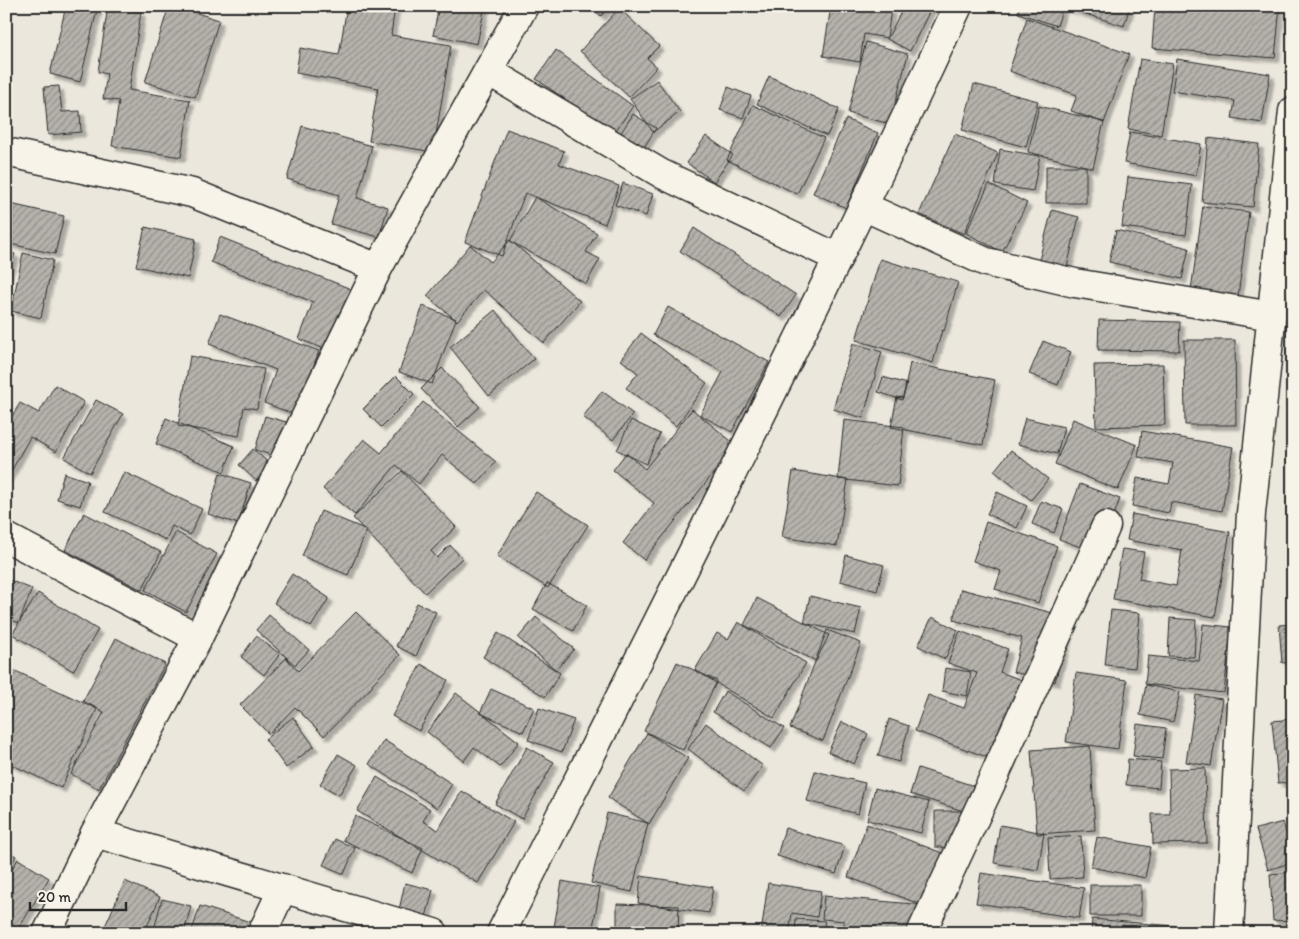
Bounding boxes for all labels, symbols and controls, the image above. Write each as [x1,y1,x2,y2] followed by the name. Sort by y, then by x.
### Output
[30,879,126,911] scale bar
[38,888,72,906] text: 20 m

